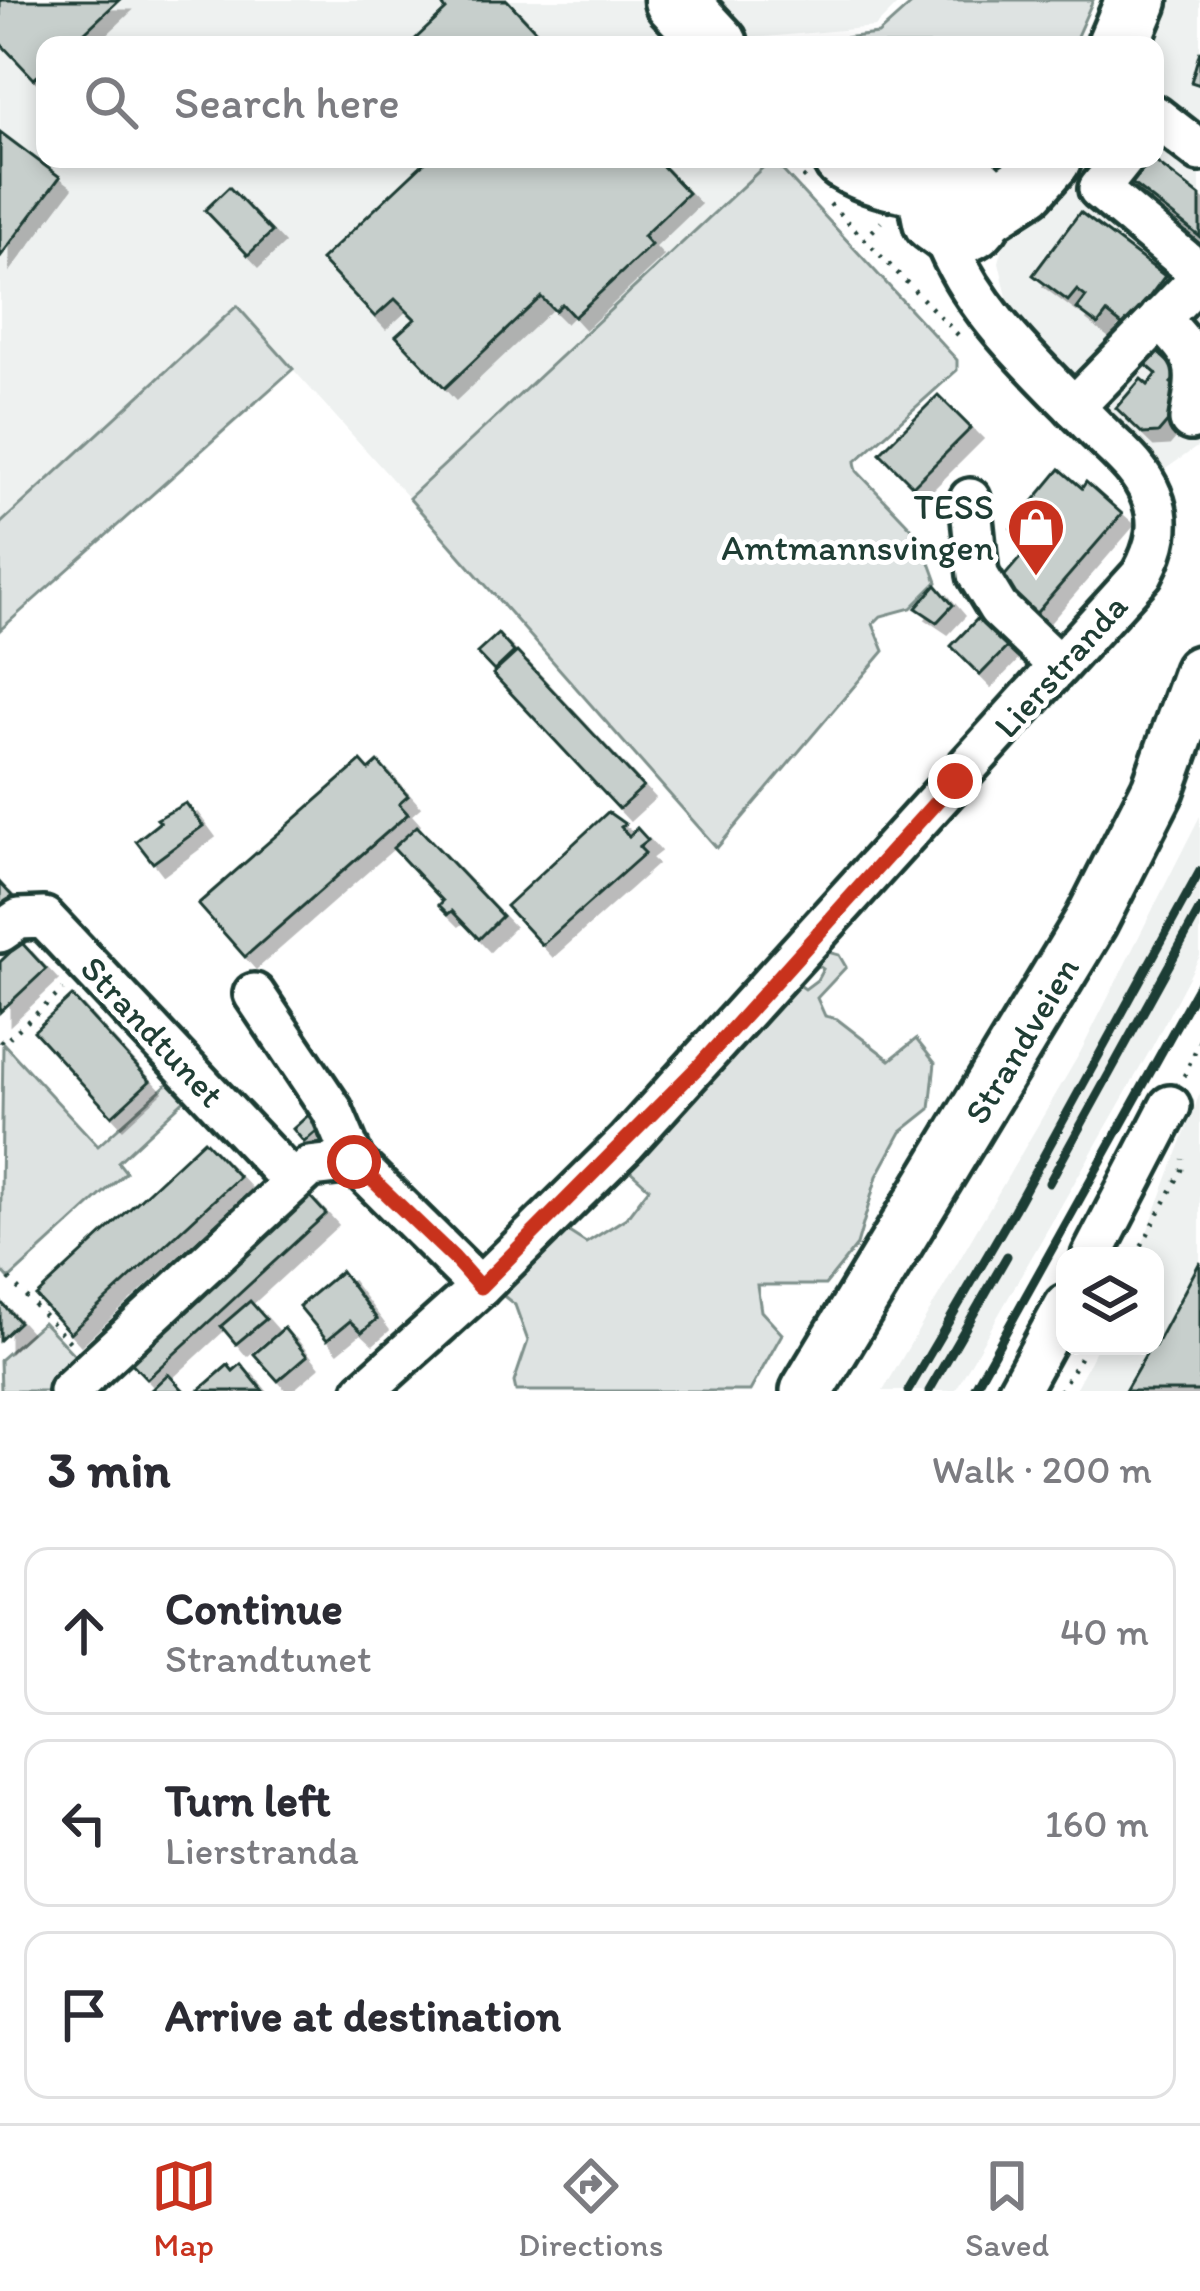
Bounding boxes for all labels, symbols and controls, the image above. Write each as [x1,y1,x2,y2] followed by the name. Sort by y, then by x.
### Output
[36,36,1164,168] search box
[78,69,144,135] icon: search
[174,75,400,129] text: Search here
[721,485,994,569] place label: TESS Amtmannsvingen
[1005,496,1067,578] shop icon: TESS Amtmannsvingen
[985,584,1136,746] street label: Lierstranda
[928,754,982,808] route end
[72,947,233,1116] street label: Strandtunet
[955,949,1088,1131] street label: Strandveien
[327,1135,381,1189] route start
[1056,1247,1164,1355] map controls
[1056,1247,1164,1355] button: layers
[48,1439,170,1500] text: 3 min
[932,1446,1152,1493] text: Walk · 200 m
[165,1581,343,1635] text: Continue
[51,1598,117,1664] icon: ahead
[1060,1608,1149,1655] text: 40 m
[165,1635,372,1682] text: Strandtunet
[165,1773,331,1827] text: Turn left
[51,1790,117,1856] icon: left
[1045,1800,1149,1847] text: 160 m
[165,1827,359,1874] text: Lierstranda
[51,1982,117,2048] icon: arrive
[165,1988,561,2042] text: Arrive at destination
[151,2153,217,2264] tab: Map
[518,2153,663,2264] tab: Directions
[965,2153,1049,2264] tab: Saved

